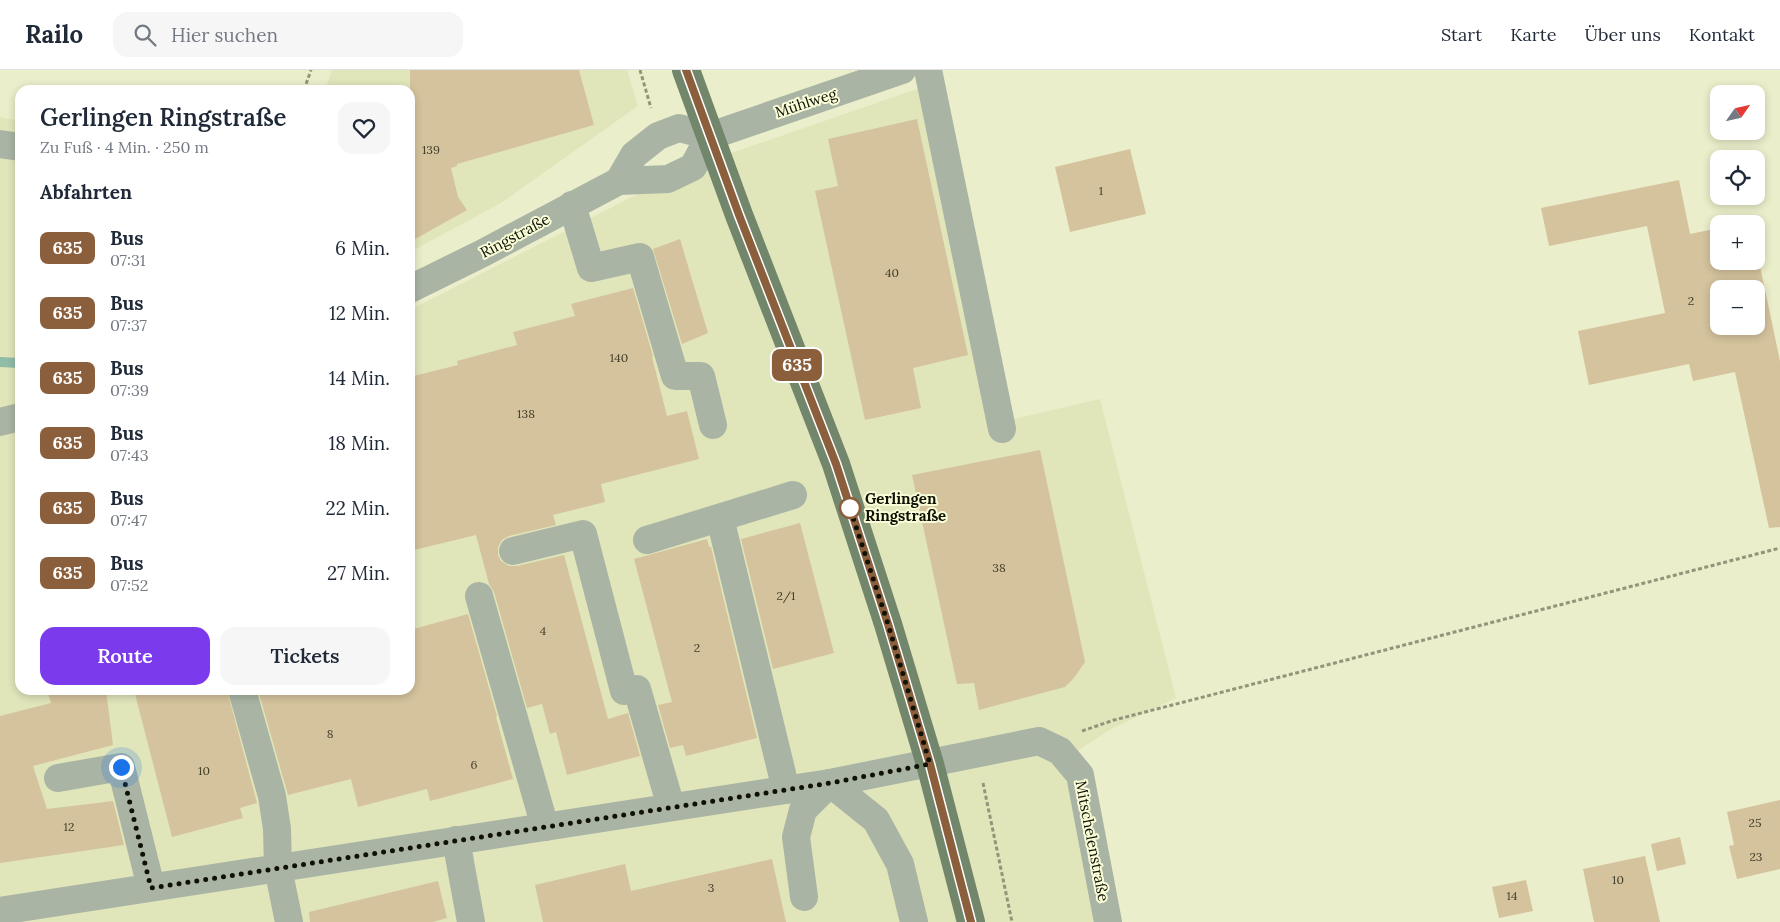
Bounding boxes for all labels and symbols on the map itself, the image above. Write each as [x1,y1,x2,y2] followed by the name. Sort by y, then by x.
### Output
[772,83,840,121] street label: Mühlweg
[1710,85,1765,140] north arrow
[422,142,440,157] house number: 139
[1099,183,1103,198] house number: 1
[477,209,553,262] street label: Ringstraße
[885,265,899,280] house number: 40
[1688,293,1694,308] house number: 2
[768,349,826,381] line badge: 635
[610,350,628,365] house number: 140
[517,406,535,421] house number: 138
[865,489,946,525] place label: Gerlingen Ringstraße
[839,497,861,519] marker: Gerlingen Ringstraße
[992,560,1006,575] house number: 38
[777,588,795,604] house number: 2/1
[540,623,547,638] house number: 4
[694,640,700,655] house number: 2
[327,726,334,741] house number: 8
[109,755,134,780] your location
[471,757,478,772] house number: 6
[198,763,210,778] house number: 10
[1071,779,1114,903] street label: Mitschelenstraße
[1749,815,1761,830] house number: 25
[64,819,74,834] house number: 12
[1750,849,1763,864] house number: 23
[1612,872,1624,887] house number: 10
[708,880,715,895] house number: 3
[1507,888,1518,903] house number: 14

